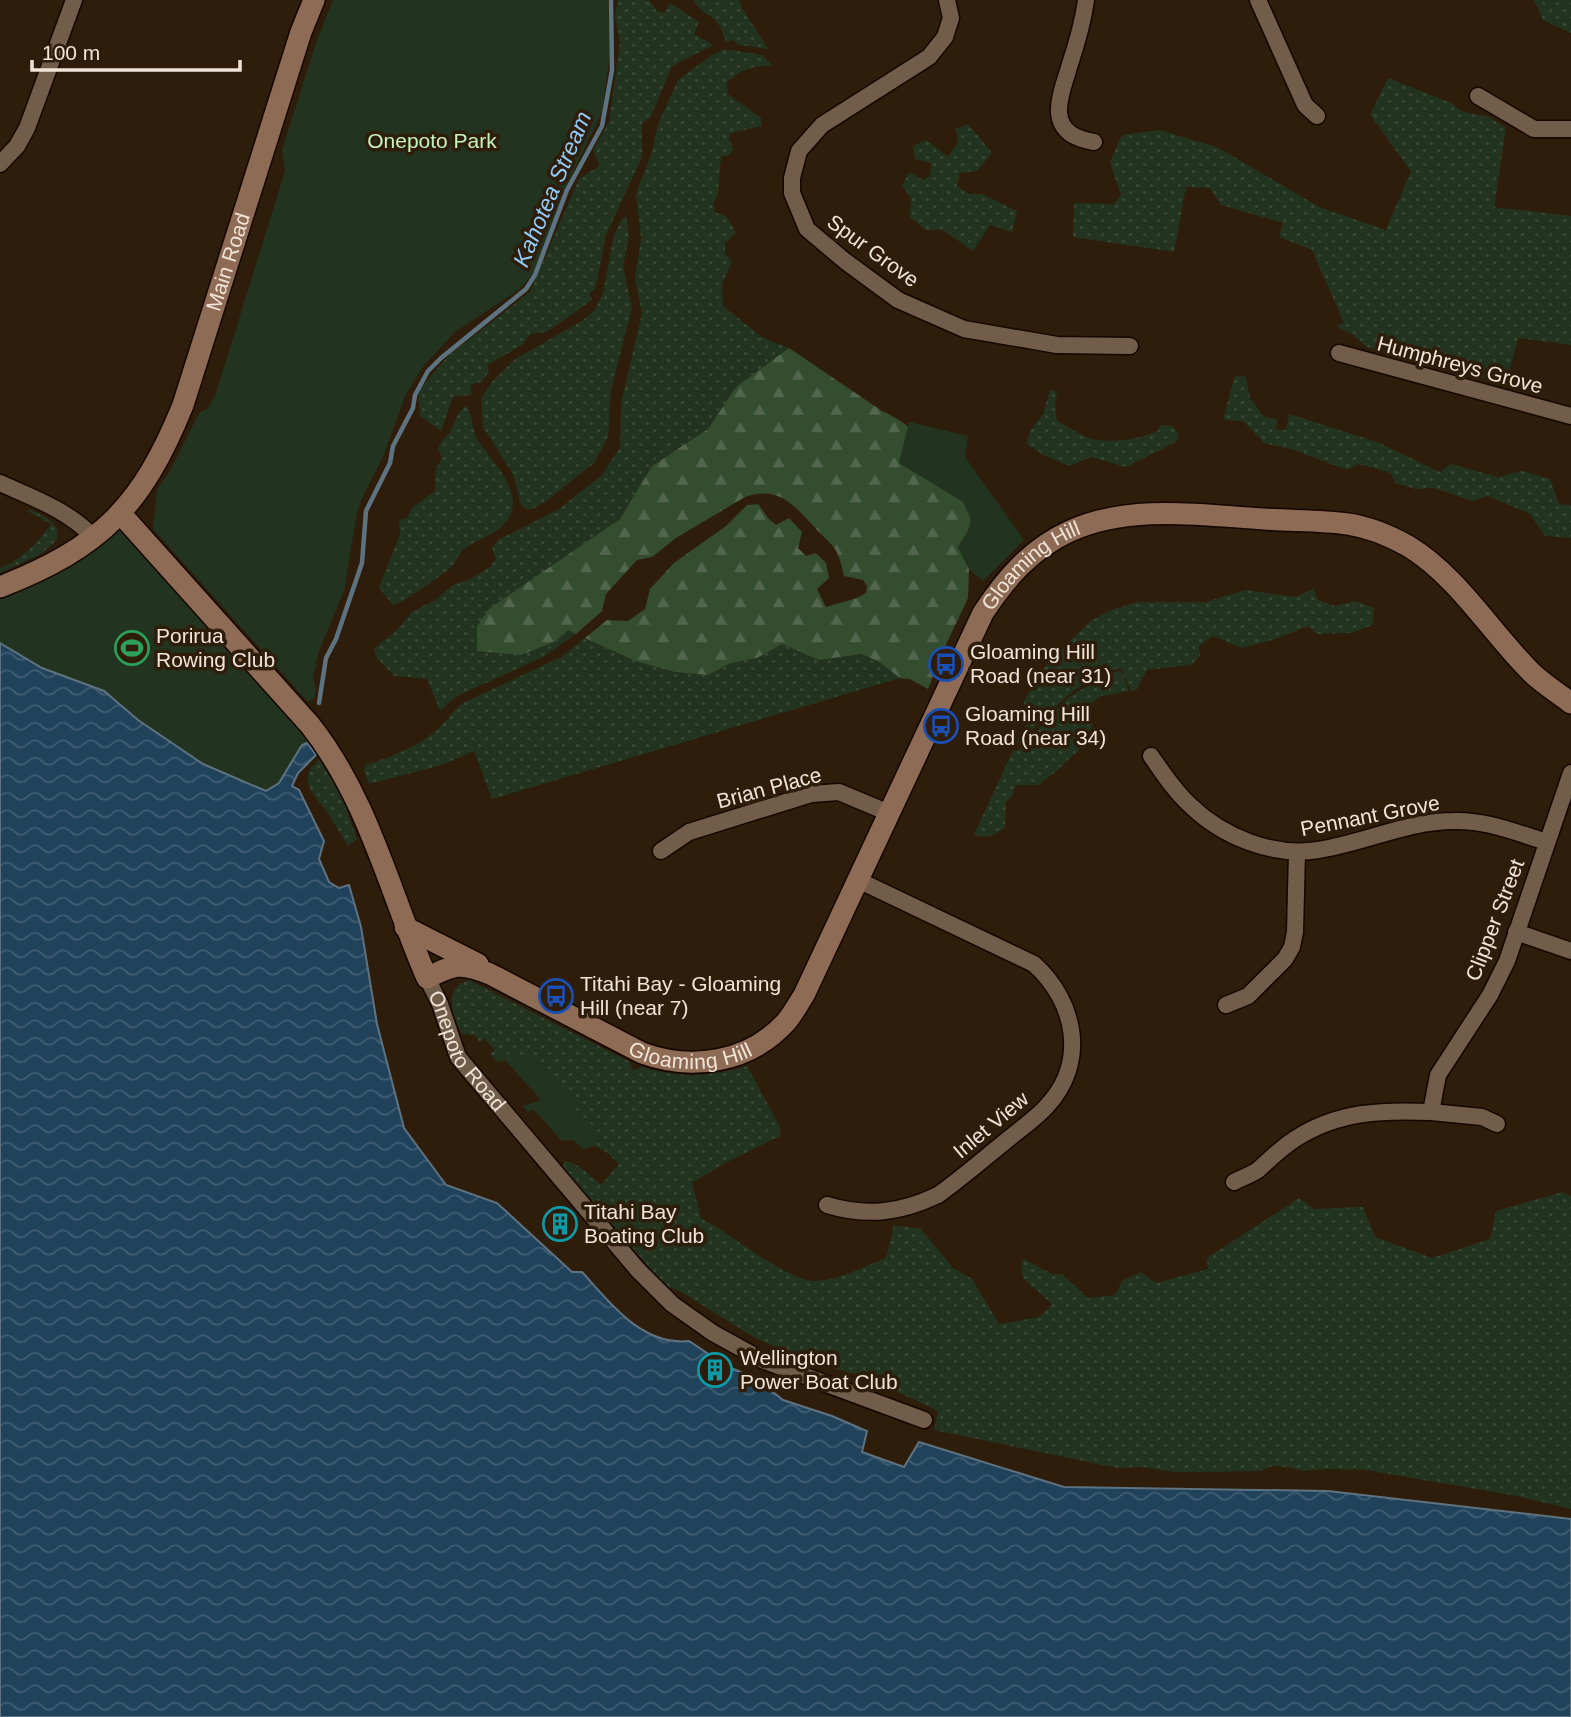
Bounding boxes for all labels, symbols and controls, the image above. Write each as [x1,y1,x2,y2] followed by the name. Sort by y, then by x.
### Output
[32,28,240,72] scale bar
[42,41,100,64] text: 100 m
[508,107,596,271] water label: Kahotea Stream
[367,129,497,152] park label: Onepoto Park
[201,210,254,314] street label: Main Road
[823,210,923,291] street label: Spur Grove
[1375,331,1545,398] street label: Humphreys Grove
[977,516,1083,614] street label: Gloaming Hill
[156,624,275,671] place label: Porirua Rowing Club
[113,629,151,667] sports icon: Porirua Rowing Club
[970,640,1111,687] place label: Gloaming Hill Road (near 31)
[927,645,965,683] bus stop icon: Gloaming Hill Road (near 31)
[965,702,1106,749] place label: Gloaming Hill Road (near 34)
[922,707,960,745] bus stop icon: Gloaming Hill Road (near 34)
[714,763,824,813] street label: Brian Place
[1298,791,1441,840] street label: Pennant Grove
[1461,856,1528,984] street label: Clipper Street
[580,972,781,1019] place label: Titahi Bay - Gloaming Hill (near 7)
[537,977,575,1015] bus stop icon: Titahi Bay - Gloaming Hill (near 7)
[424,987,511,1116] street label: Onepoto Road
[625,1036,755,1073] street label: Gloaming Hill
[949,1086,1033,1163] street label: Inlet View
[584,1200,704,1247] place label: Titahi Bay Boating Club
[541,1205,579,1243] building icon: Titahi Bay Boating Club
[740,1346,898,1393] place label: Wellington Power Boat Club
[696,1351,734,1389] building icon: Wellington Power Boat Club

